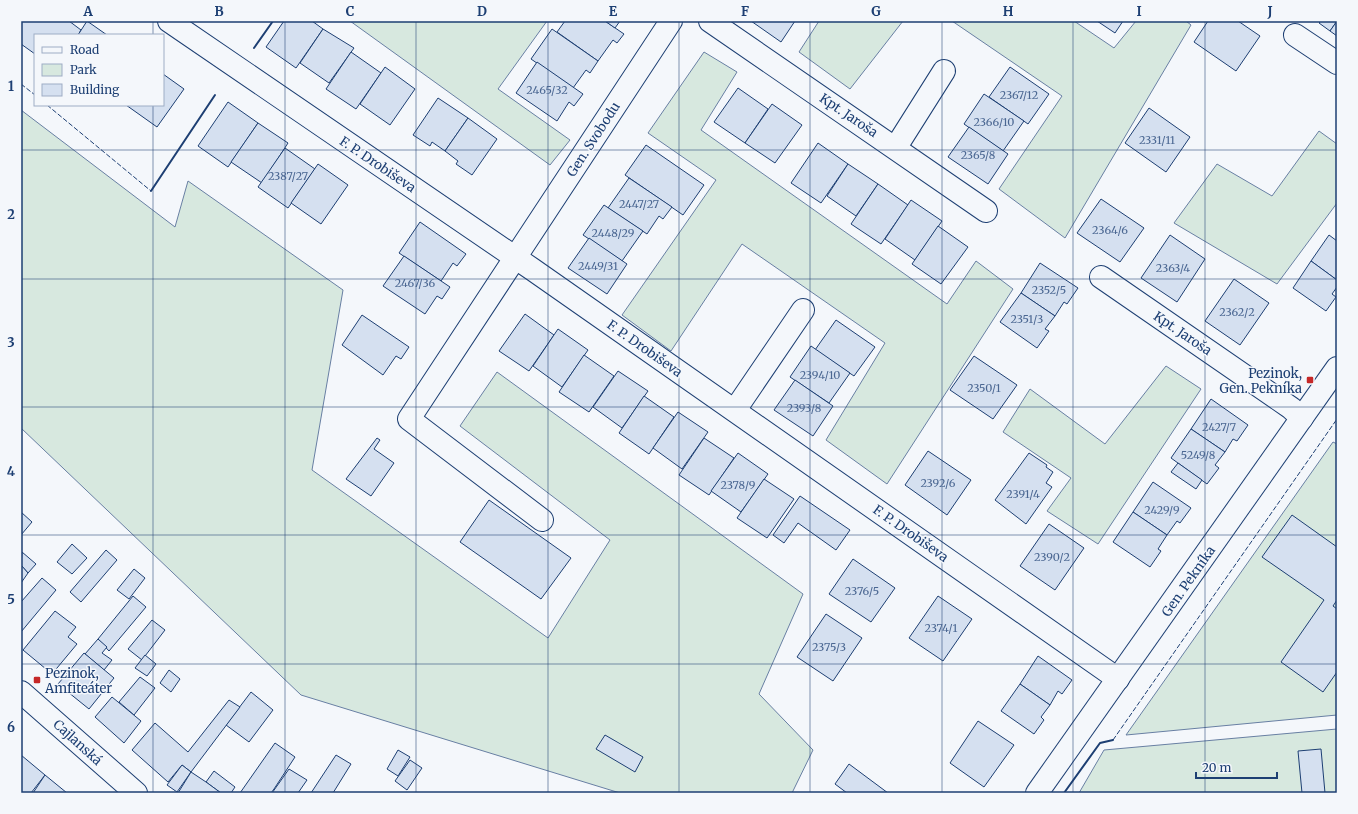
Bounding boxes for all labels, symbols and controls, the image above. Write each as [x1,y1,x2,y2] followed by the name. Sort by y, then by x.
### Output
[82,3,93,20] text: A
[214,3,224,20] text: B
[346,3,355,20] text: C
[477,3,487,20] text: D
[609,3,618,20] text: E
[741,3,749,20] text: F
[871,3,881,20] text: G
[1003,3,1014,20] text: H
[1136,3,1142,20] text: I
[1266,3,1273,20] text: J
[34,34,164,106] legend
[70,42,99,57] text: Road
[70,62,97,77] text: Park
[8,78,14,95] text: 1
[70,82,120,97] text: Building
[526,83,568,97] house number: 2465/32
[1000,88,1038,102] house number: 2367/12
[816,90,881,141] street label: Kpt. Jaroša
[563,99,624,180] street label: Gen. Svobodu
[974,115,1014,129] house number: 2366/10
[336,133,419,196] street label: F. P. Drobiševa
[1139,133,1175,147] house number: 2331/11
[961,148,996,162] house number: 2365/8
[268,169,308,183] house number: 2387/27
[619,197,659,211] house number: 2447/27
[7,206,15,223] text: 2
[1092,223,1128,237] house number: 2364/6
[592,226,635,240] house number: 2448/29
[578,259,618,273] house number: 2449/31
[1156,261,1190,275] house number: 2363/4
[395,276,436,290] house number: 2467/36
[1032,283,1066,297] house number: 2352/5
[1219,305,1255,319] house number: 2362/2
[1150,308,1215,359] street label: Kpt. Jaroša
[1011,312,1043,326] house number: 2351/3
[604,316,686,381] street label: F. P. Drobiševa
[7,334,15,351] text: 3
[1219,365,1302,397] place label: Pezinok, Gen. Pekníka
[800,368,840,382] house number: 2394/10
[1305,375,1315,385] marker: Pezinok, Gen. Pekníka
[967,381,1001,395] house number: 2350/1
[787,401,822,415] house number: 2393/8
[1202,420,1236,434] house number: 2427/7
[1181,448,1216,462] house number: 5249/8
[7,463,16,480] text: 4
[920,476,956,490] house number: 2392/6
[721,478,756,492] house number: 2378/9
[1006,487,1040,501] house number: 2391/4
[870,501,952,566] street label: F. P. Drobiševa
[1144,503,1180,517] house number: 2429/9
[1158,543,1219,620] street label: Gen. Pekníka
[1034,550,1070,564] house number: 2390/2
[845,584,879,598] house number: 2376/5
[7,591,15,608] text: 5
[925,621,957,635] house number: 2374/1
[812,640,846,654] house number: 2375/3
[44,665,112,697] place label: Pezinok, Amfiteáter
[32,675,42,685] marker: Pezinok, Amfiteáter
[50,716,106,769] street label: Cajlanská
[7,719,15,736] text: 6
[1196,754,1277,780] scale bar
[1202,760,1231,775] text: 20 m

